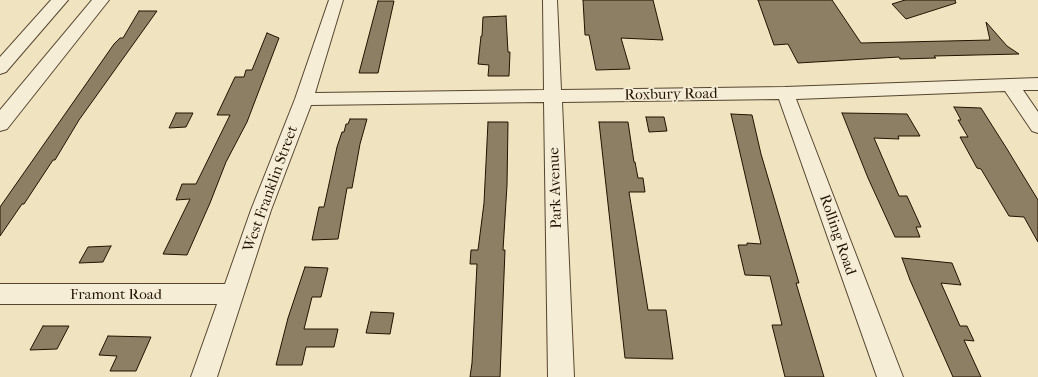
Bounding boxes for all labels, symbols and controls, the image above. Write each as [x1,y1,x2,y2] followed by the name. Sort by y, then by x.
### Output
[624,85,718,105] street label: Roxbury Road
[240,123,302,255] street label: West Franklin Street
[546,147,566,229] street label: Park Avenue
[815,192,859,278] street label: Rolling Road
[70,286,162,304] street label: Framont Road

